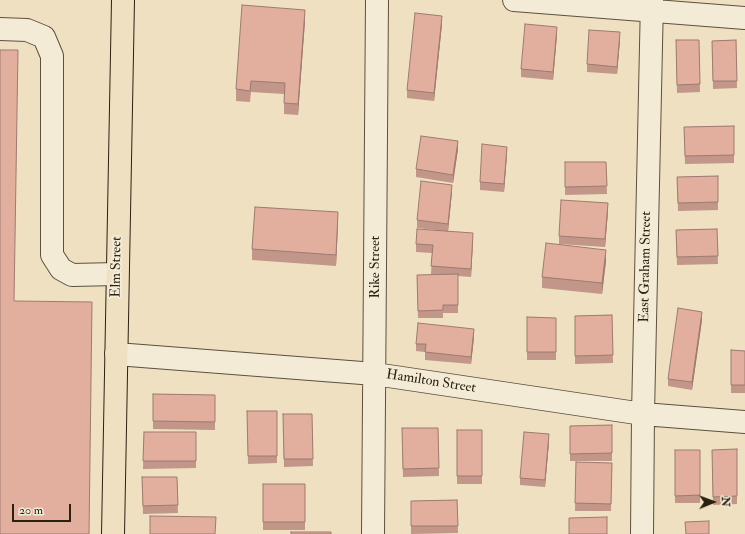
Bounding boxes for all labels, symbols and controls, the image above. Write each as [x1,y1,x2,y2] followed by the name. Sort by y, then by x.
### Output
[637,211,655,323] street label: East Graham Street
[108,236,126,298] street label: Elm Street
[368,236,384,298] street label: Rike Street
[385,367,477,397] street label: Hamilton Street
[693,482,733,522] north arrow
[14,496,73,522] scale bar
[719,497,732,507] text: N
[19,503,43,518] text: 20 m

